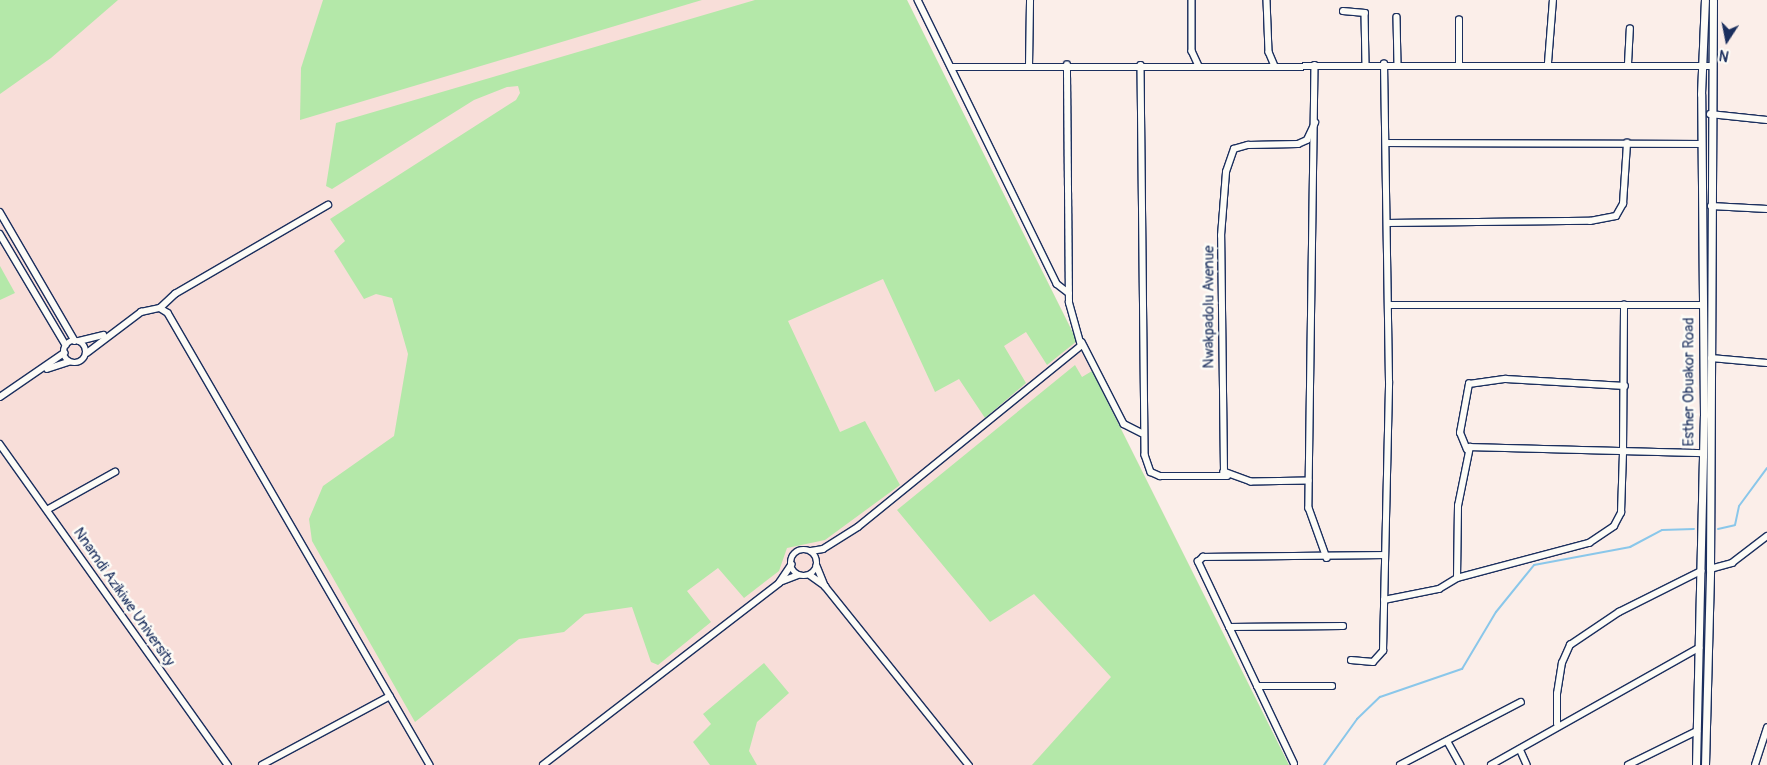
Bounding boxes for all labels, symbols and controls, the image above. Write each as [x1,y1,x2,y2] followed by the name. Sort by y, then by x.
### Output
[1702,15,1752,65] north arrow
[1718,46,1730,64] text: N
[1200,245,1218,369] street label: Nwakpadolu Avenue
[1680,318,1698,446] street label: Esther Obuakor Road
[69,524,179,670] street label: Nnamdi Azikiwe University

